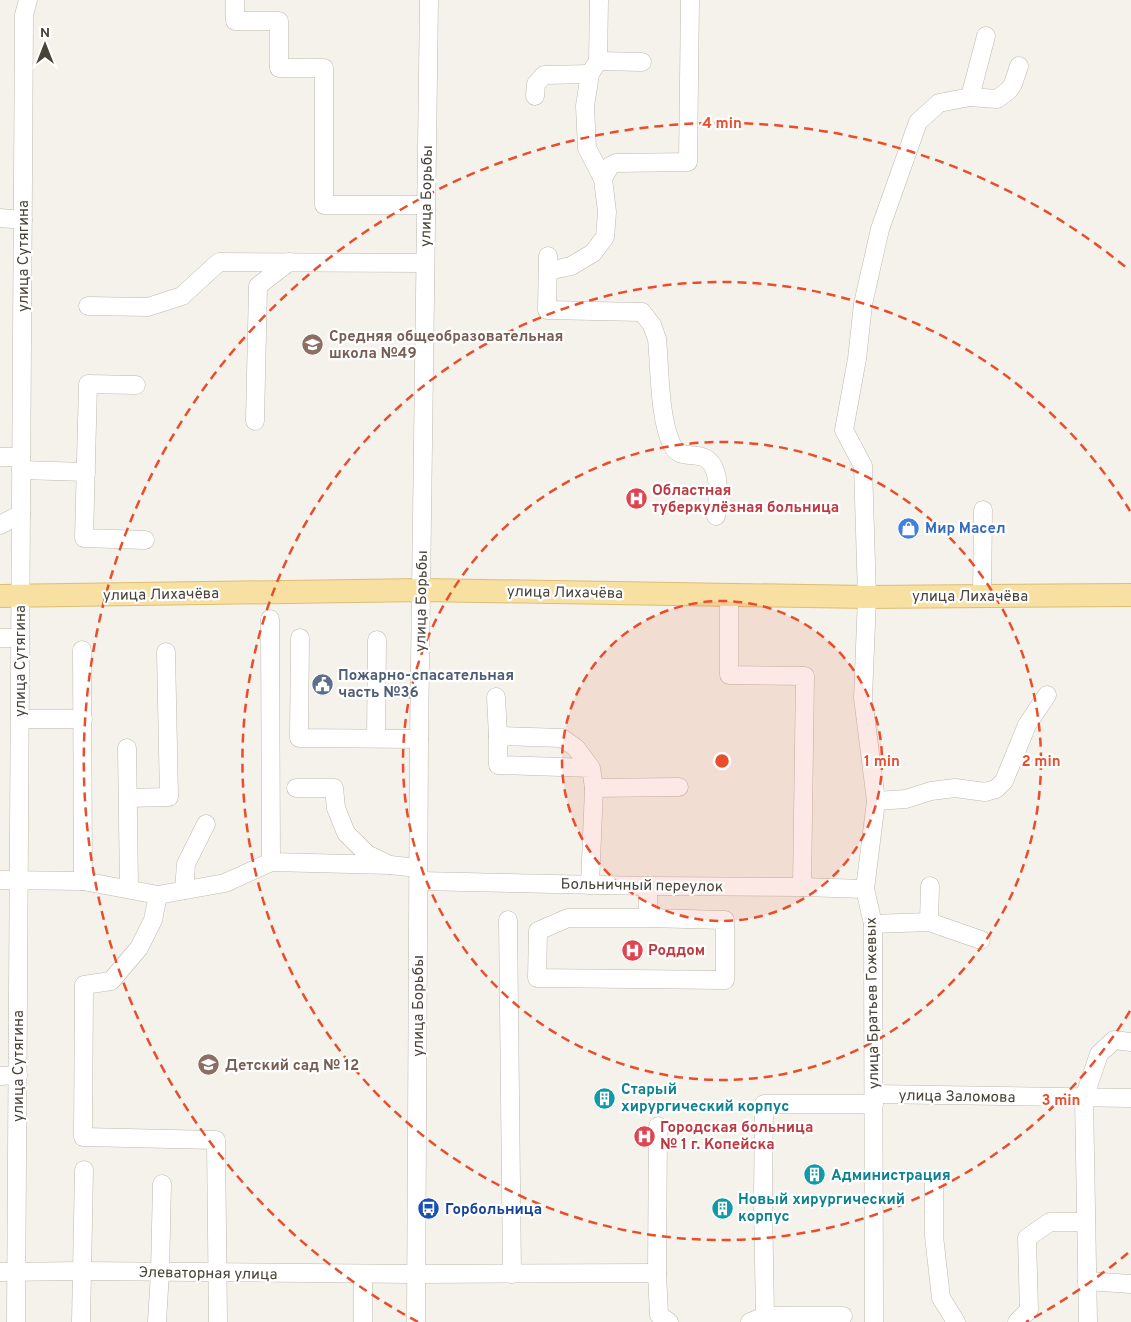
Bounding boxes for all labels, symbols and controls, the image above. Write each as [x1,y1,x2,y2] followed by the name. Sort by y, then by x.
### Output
[20,20,70,70] north arrow
[40,25,50,42] text: N
[702,115,742,134] text: 4 min
[417,145,438,247] street label: улица Борьбы
[15,200,34,312] street label: улица Сутягина
[329,328,563,364] place label: Средняя общеобразовательная школа №49
[301,333,325,357] school or university icon: Средняя общеобразовательная школа №49
[652,482,839,518] place label: Областная туберкулёзная больница
[624,487,648,511] hospital icon: Областная туберкулёзная больница
[897,516,921,540] shop icon: Мир Масел
[925,520,1005,539] place label: Мир Масел
[412,550,433,652] street label: улица Борьбы
[507,583,623,604] street label: улица Лихачёва
[103,585,219,606] street label: улица Лихачёва
[912,588,1028,607] street label: улица Лихачёва
[12,605,31,717] street label: улица Сутягина
[338,667,514,703] place label: Пожарно-спасательная часть №36
[310,672,334,696] public building icon: Пожарно-спасательная часть №36
[713,752,731,770] centre of rings
[864,753,900,772] text: 1 min
[1021,753,1061,772] text: 2 min
[560,876,723,897] street label: Больничный переулок
[862,917,884,1089] street label: улица Братьев Гожевых
[620,938,644,962] hospital icon: Роддом
[648,942,705,961] place label: Роддом
[410,955,429,1057] street label: улица Борьбы
[10,1010,29,1122] street label: улица Сутягина
[197,1053,221,1077] school or university icon: Детский сад № 12
[225,1057,359,1076] place label: Детский сад № 12
[621,1081,789,1117] place label: Старый хирургический корпус
[593,1086,617,1110] building icon: Старый хирургический корпус
[898,1087,1016,1108] street label: улица Заломова
[1041,1092,1081,1111] text: 3 min
[660,1119,813,1155] place label: Городская больница № 1 г. Копейска
[632,1124,656,1148] hospital icon: Городская больница № 1 г. Копейска
[803,1163,827,1187] building icon: Администрация
[831,1167,951,1186] place label: Администрация
[738,1191,905,1227] place label: Новый хирургический корпус
[710,1196,734,1220] building icon: Новый хирургический корпус
[417,1197,441,1221] bus stop icon: Горбольница
[445,1201,542,1220] place label: Горбольница
[138,1264,278,1285] street label: Элеваторная улица

